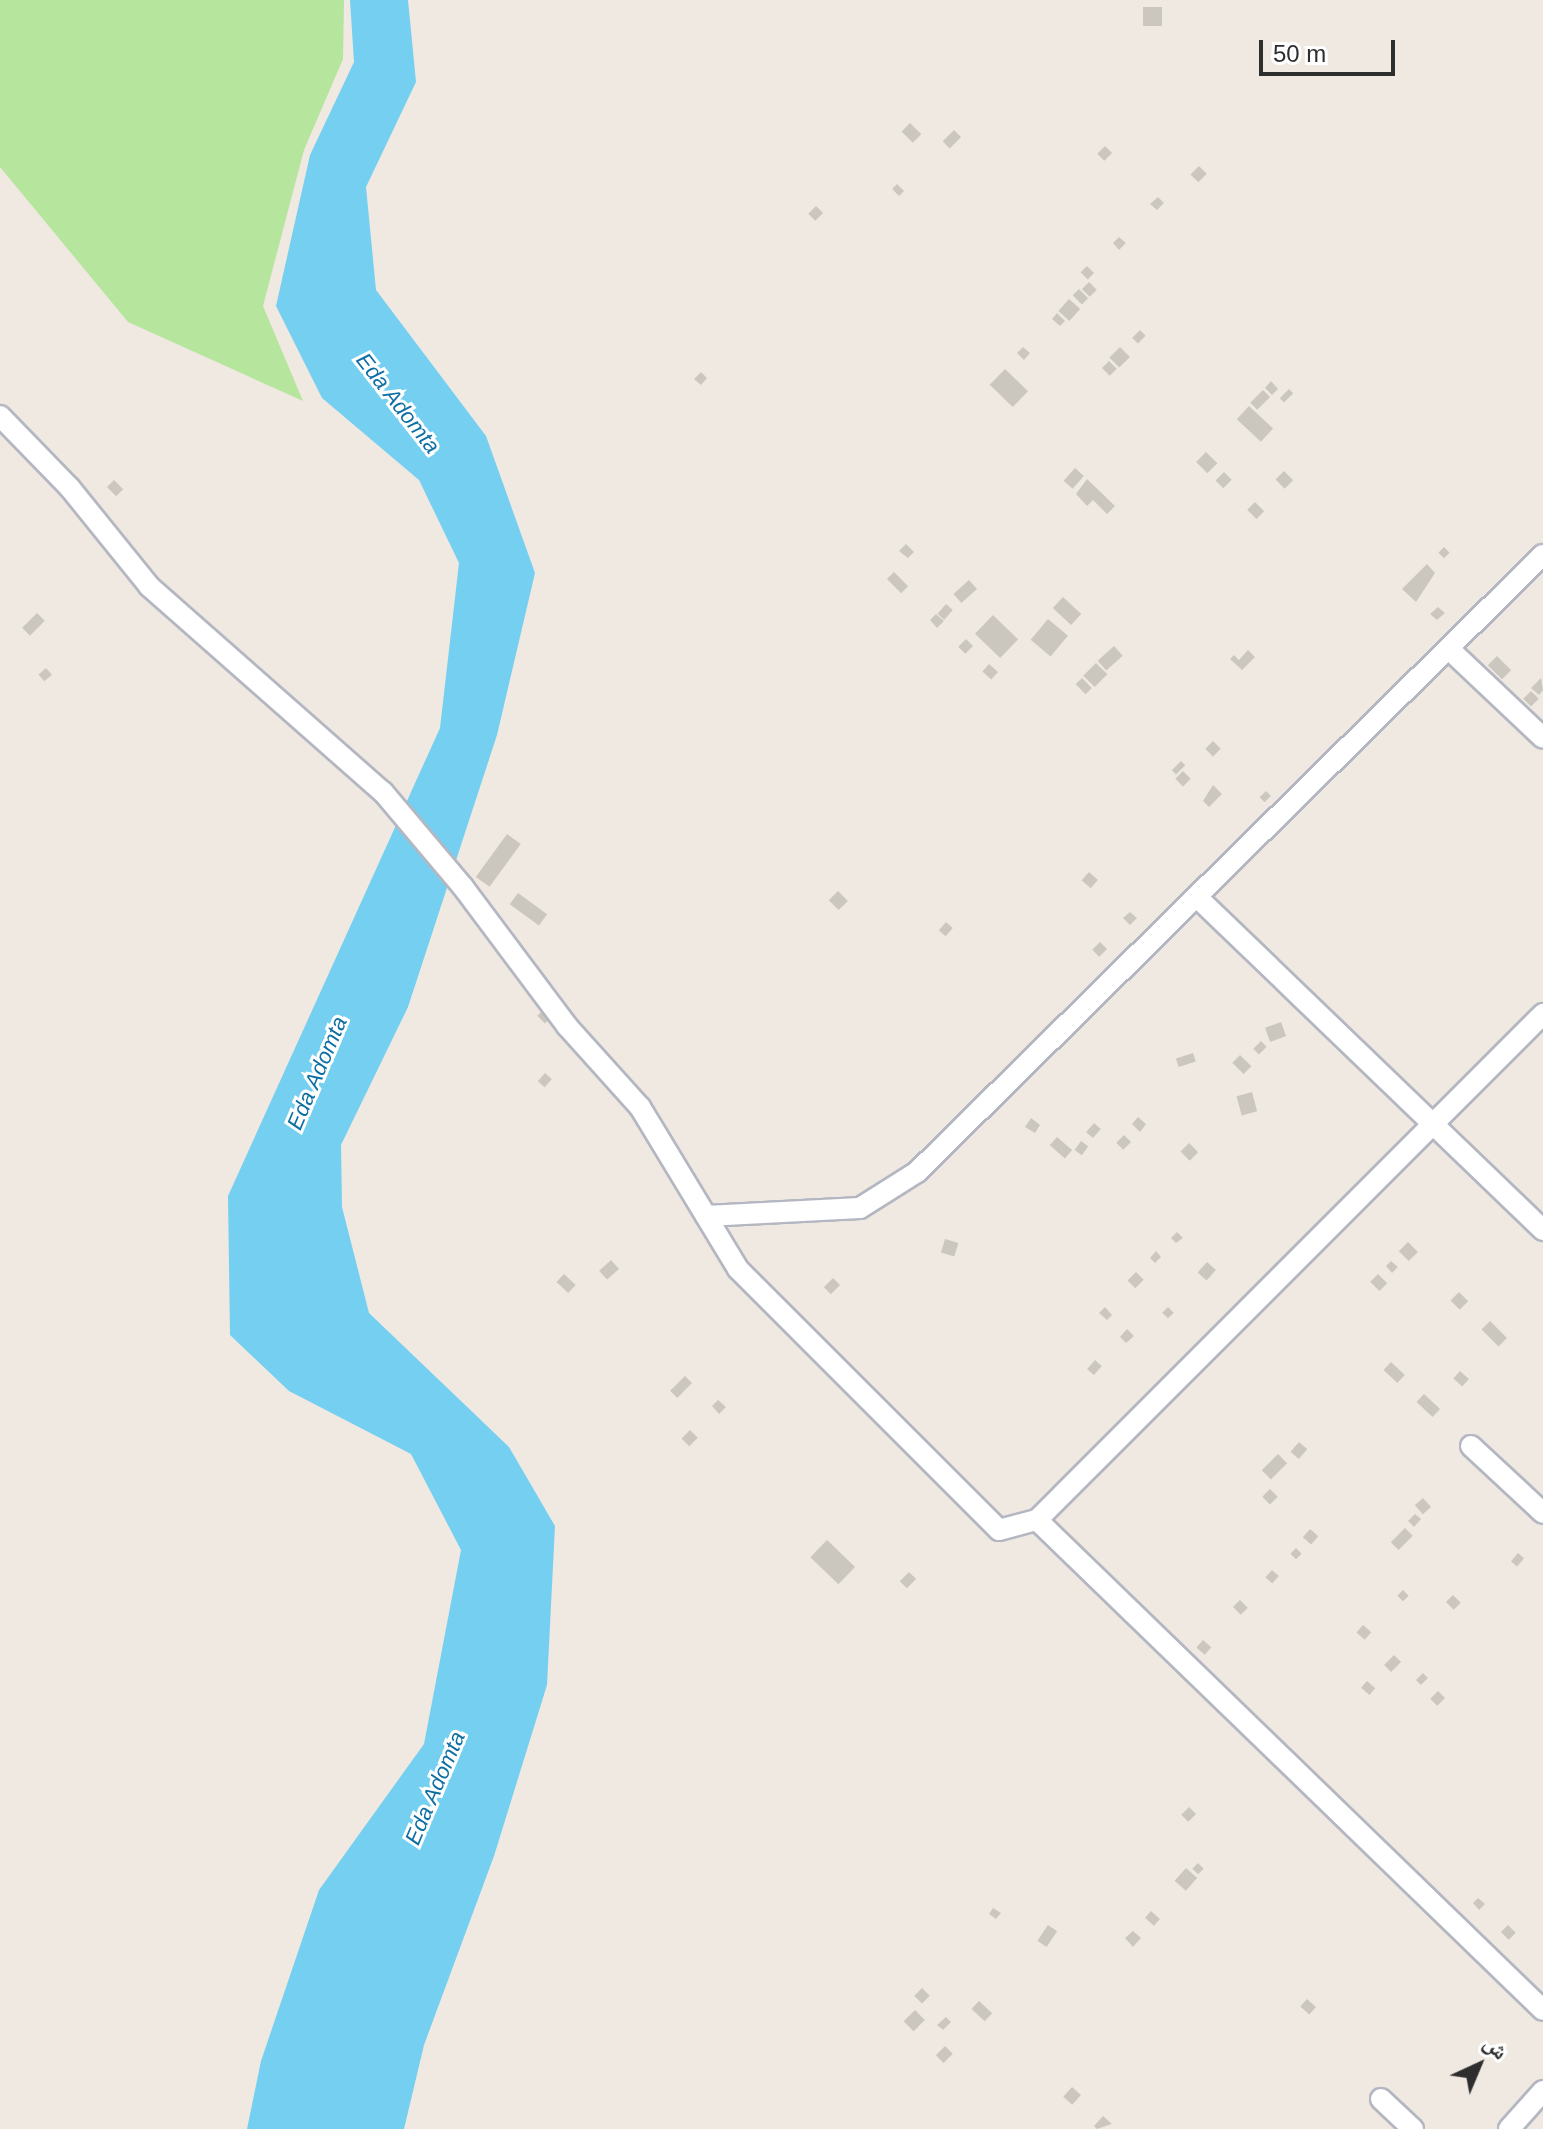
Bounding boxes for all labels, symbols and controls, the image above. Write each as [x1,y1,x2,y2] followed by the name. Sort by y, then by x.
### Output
[1263,24,1399,74] scale bar
[1273,40,1326,67] text: 50 m
[350,347,446,459] water label: Eda Adomta
[281,1012,353,1134] water label: Eda Adomta
[399,1727,471,1849] water label: Eda Adomta
[1439,2025,1519,2105] north arrow
[1479,2030,1513,2064] text: ش

